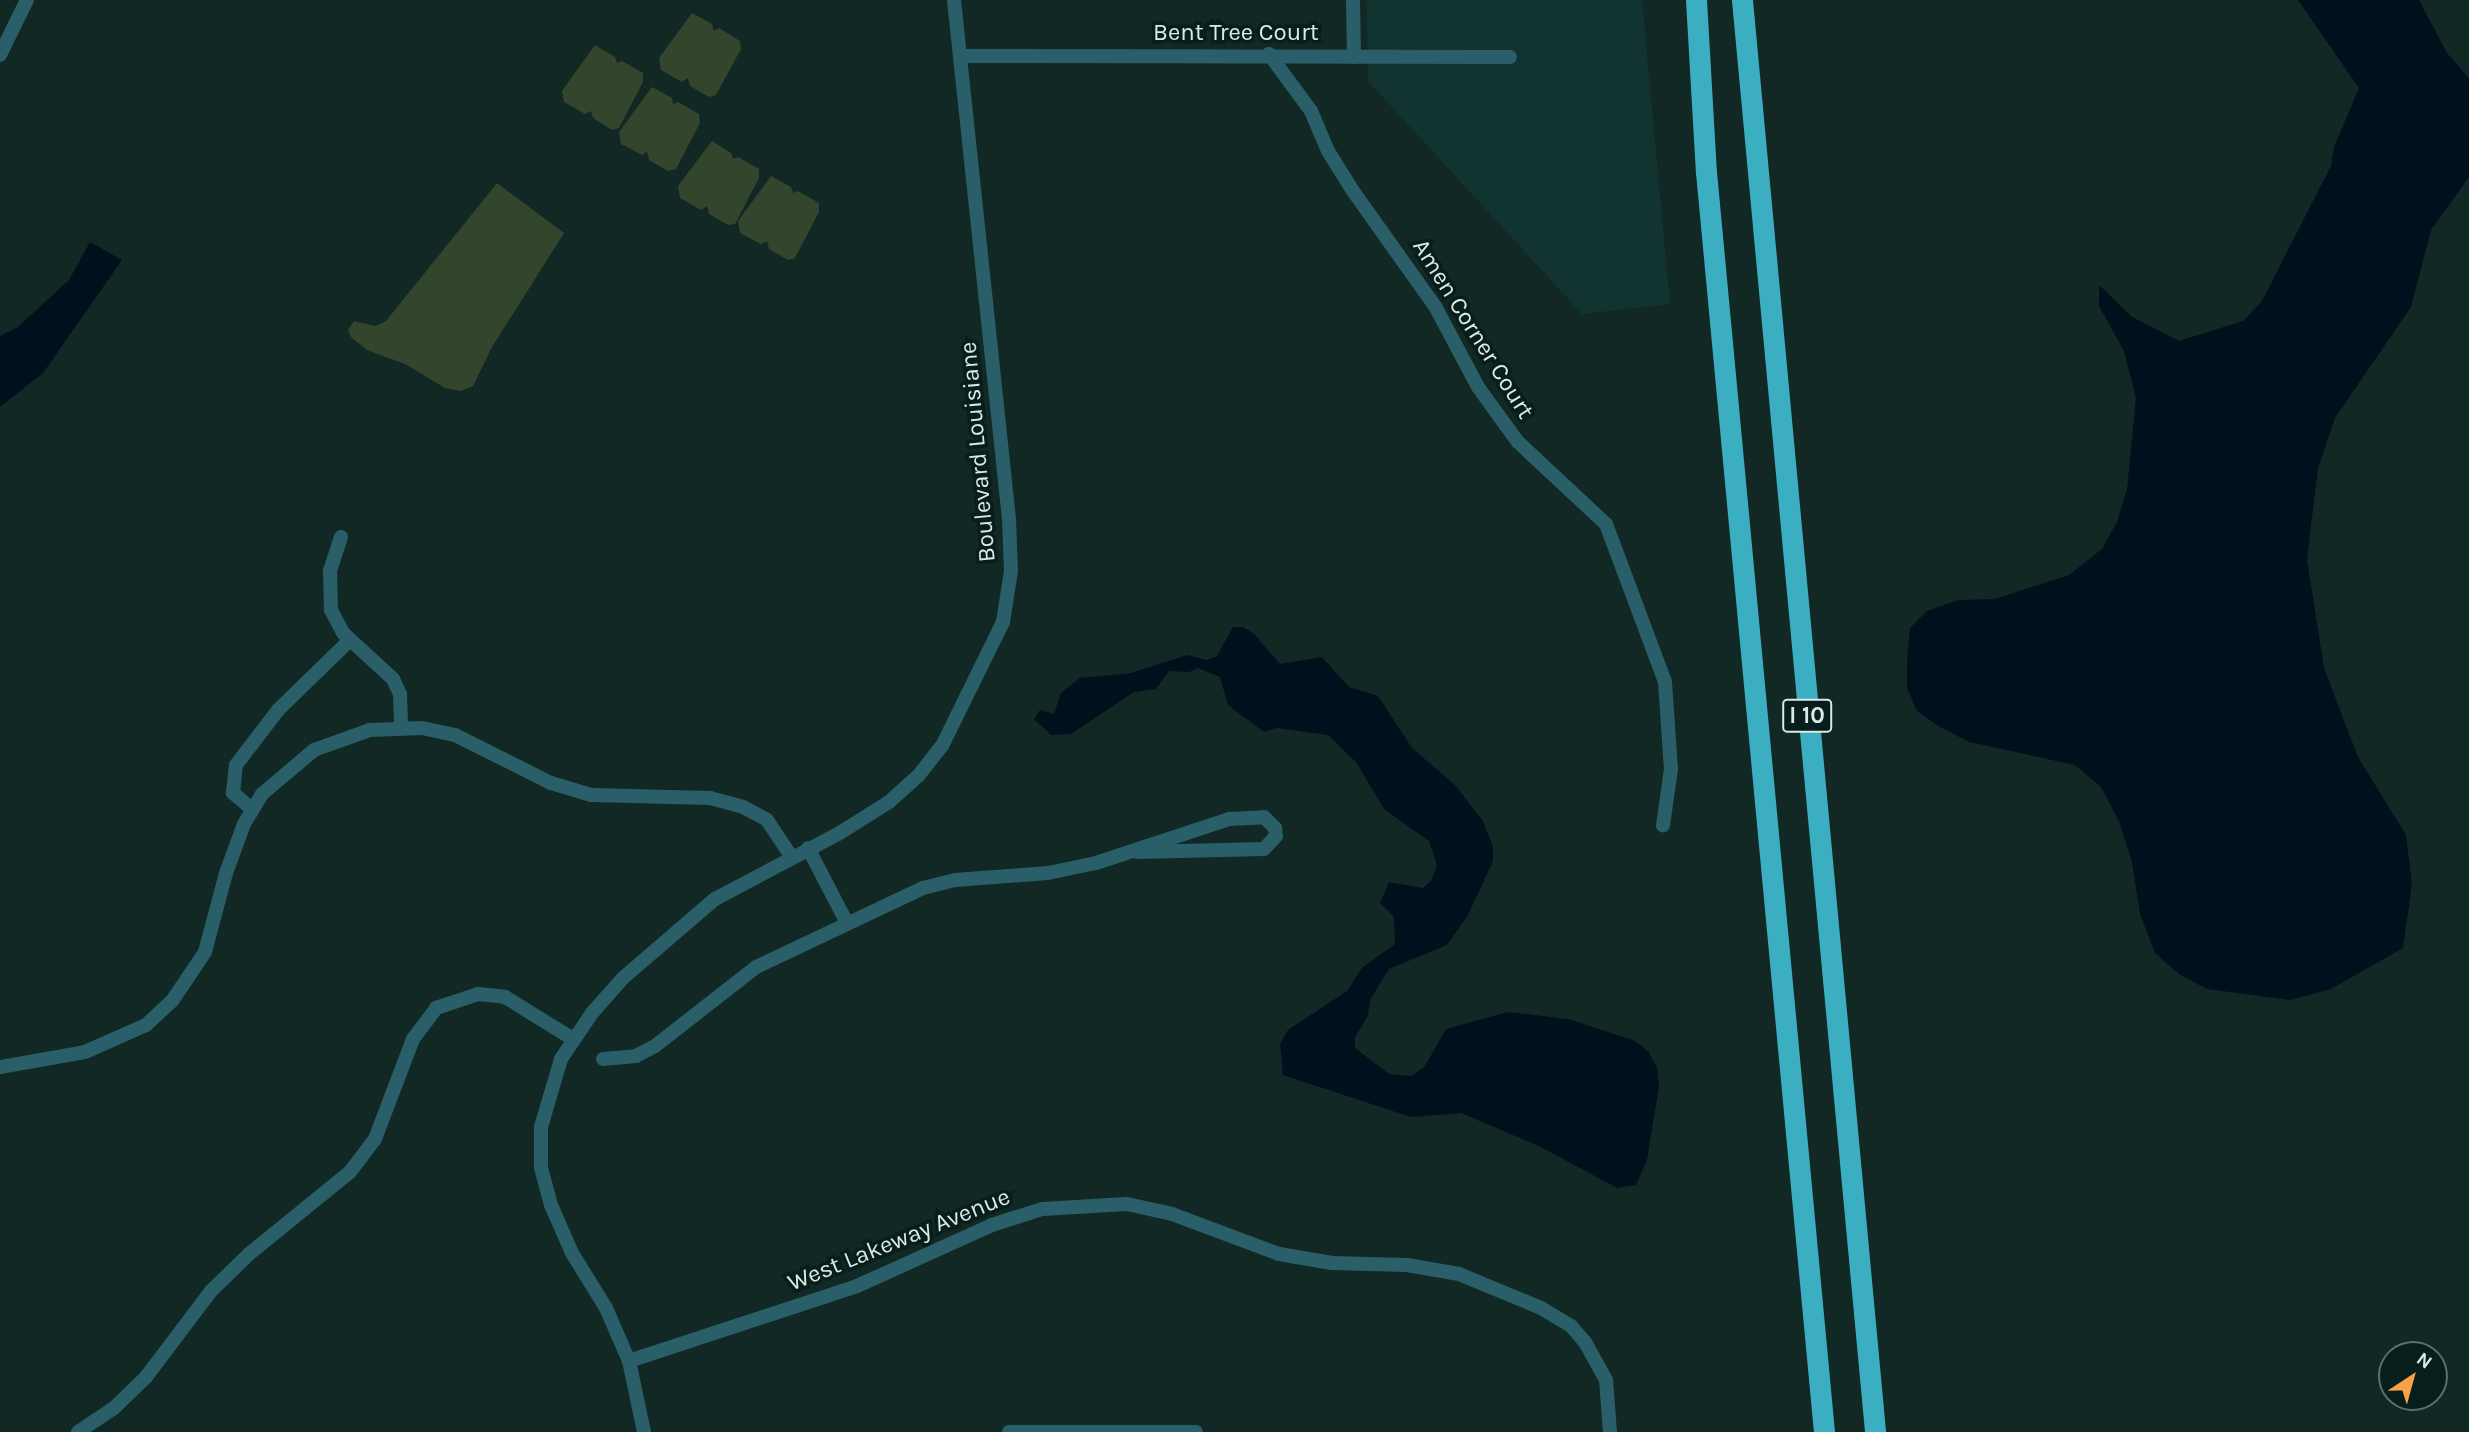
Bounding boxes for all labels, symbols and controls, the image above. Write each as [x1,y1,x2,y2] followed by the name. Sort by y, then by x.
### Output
[1153,19,1319,47] street label: Bent Tree Court
[1406,234,1540,424] street label: Amen Corner Court
[954,341,1002,563] street label: Boulevard Louisiane
[1781,696,1833,736] road number: I 10
[784,1182,1014,1298] street label: West Lakeway Avenue
[2378,1341,2448,1411] north arrow
[2412,1348,2436,1374] text: N

